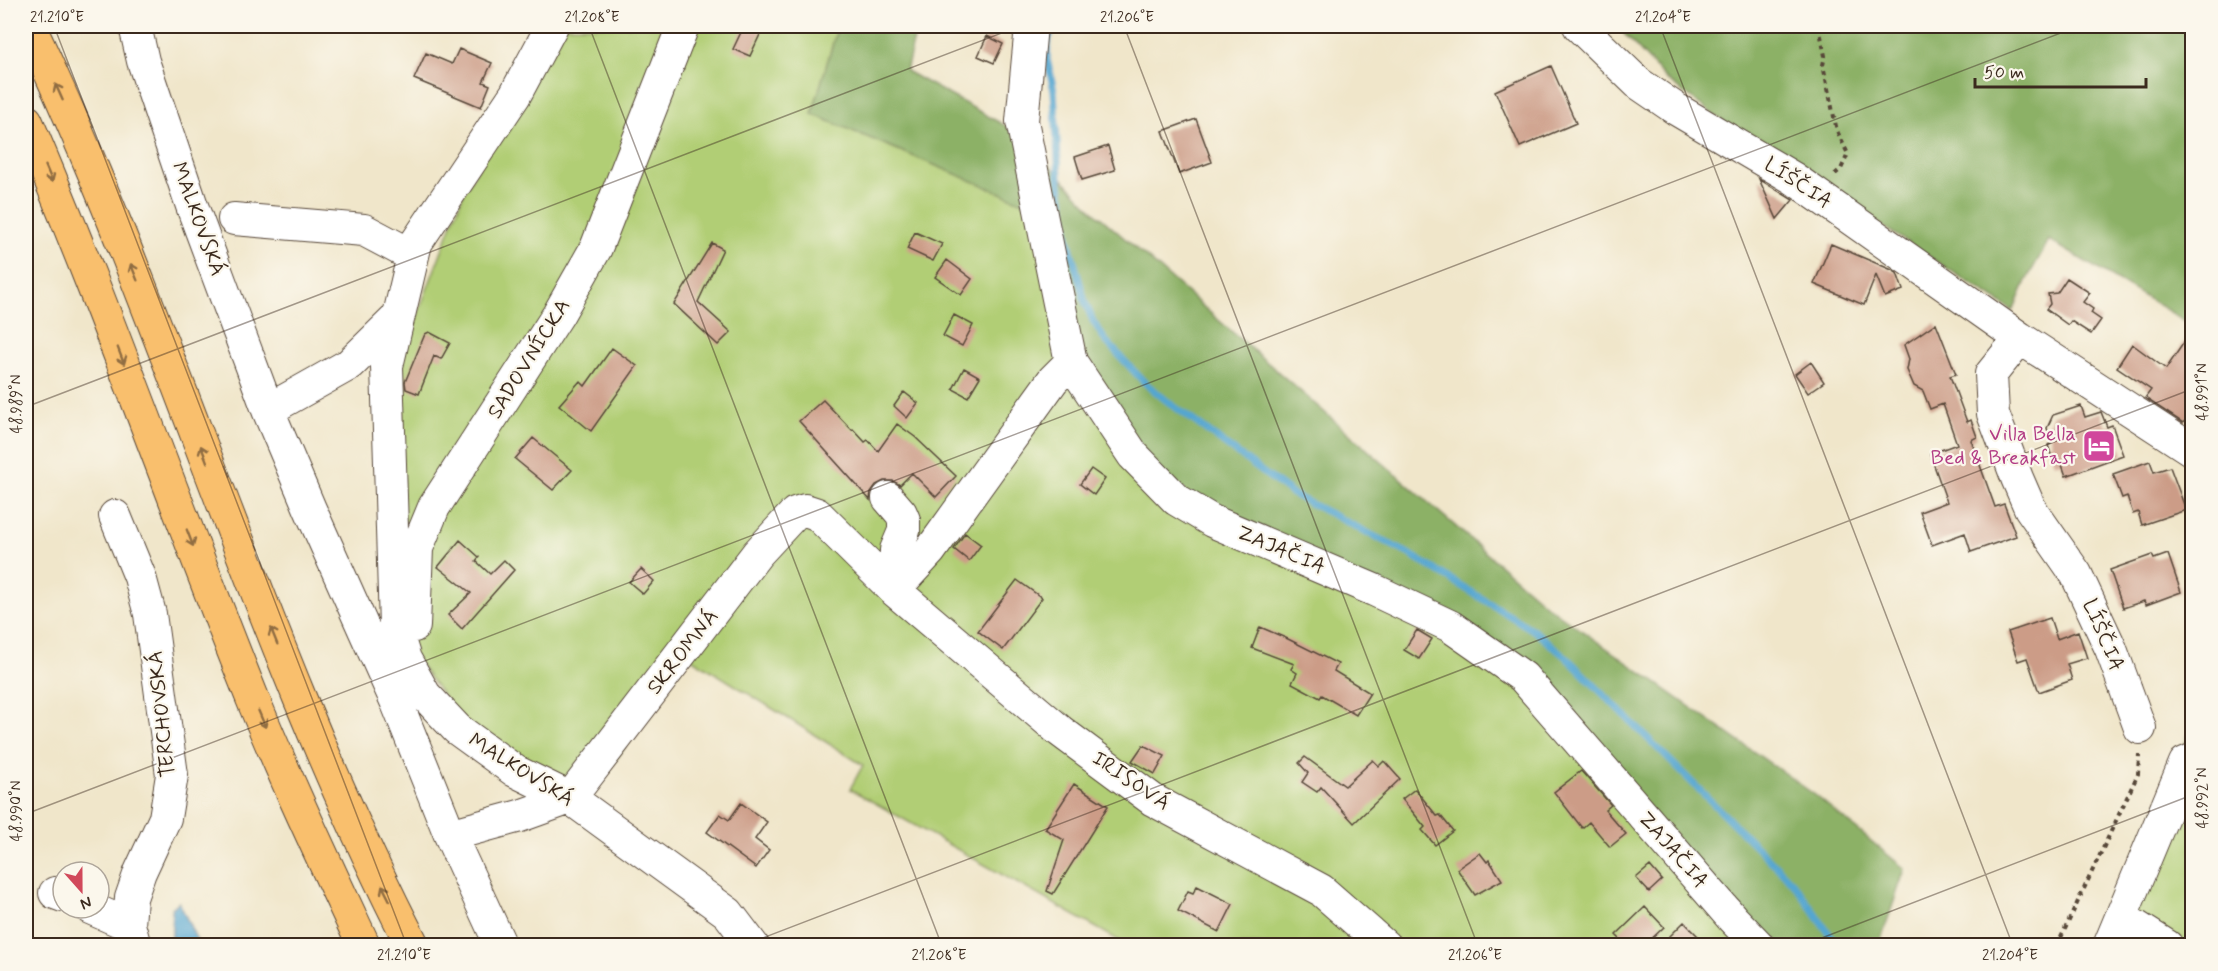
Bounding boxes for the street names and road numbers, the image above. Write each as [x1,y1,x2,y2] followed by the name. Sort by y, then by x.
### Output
[1759,151,1837,215] street label: LÍŠČIA
[164,158,232,280] street label: MALKOVSKÁ
[481,294,577,424] street label: SADOVNÍCKA
[1233,519,1329,581] street label: ZAJAČIA
[2075,595,2131,675] street label: LÍŠČIA
[641,604,725,700] street label: SKROMNÁ
[141,649,183,779] street label: TERCHOVSKÁ
[463,727,579,813] street label: MALKOVSKÁ
[1086,745,1176,817] street label: IRISOVÁ
[1632,806,1714,894] street label: ZAJAČIA

